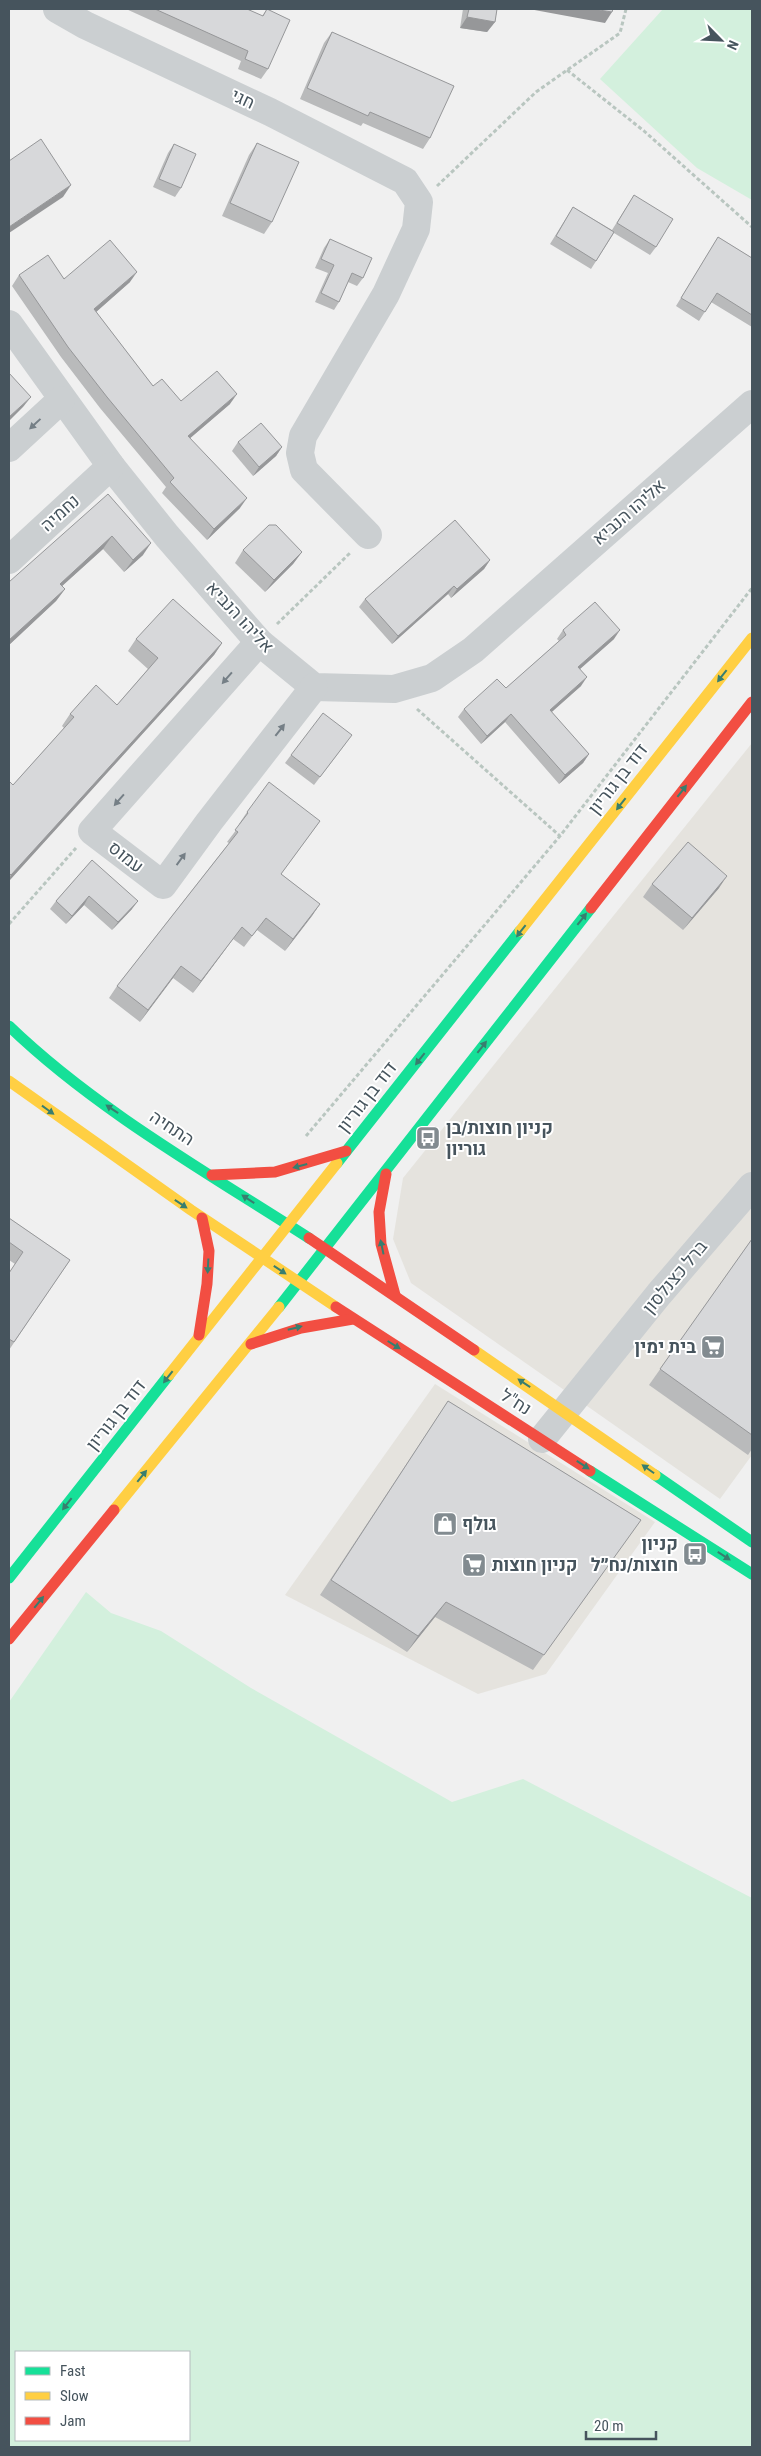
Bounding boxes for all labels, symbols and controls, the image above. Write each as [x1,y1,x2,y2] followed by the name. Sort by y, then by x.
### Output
[696,15,746,65] north arrow
[724,38,742,52] text: N
[228,84,258,113] street label: חגי
[30,418,42,430] one-way arrow
[588,474,669,549] street label: אליהו הנביא
[36,490,83,535] street label: נחמיה
[202,577,279,657] street label: אליהו הנביא
[717,669,727,683] one-way arrow
[221,672,233,684] one-way arrow
[275,723,285,737] one-way arrow
[583,739,652,818] street label: דוד בן גוריון
[677,785,688,798] one-way arrow
[114,794,125,806] one-way arrow
[616,797,627,810] one-way arrow
[105,836,148,877] street label: עמוס
[176,853,187,866] one-way arrow
[577,912,587,926] one-way arrow
[515,924,526,937] one-way arrow
[476,1041,487,1054] one-way arrow
[414,1052,425,1065] one-way arrow
[332,1057,401,1136] street label: דוד בן גוריון
[105,1104,118,1114] one-way arrow
[41,1105,55,1115] one-way arrow
[146,1105,198,1150] street label: התחיה
[446,1117,553,1159] place label: קניון חוצות/בן גוריון
[415,1125,441,1151] bus stop icon: קניון חוצות/בן גוריון
[292,1162,307,1170] one-way arrow
[241,1194,254,1203] one-way arrow
[174,1199,188,1209] one-way arrow
[638,1235,712,1317] street label: ברל כצנלסון
[378,1239,386,1255] one-way arrow
[204,1259,212,1275] one-way arrow
[273,1265,287,1275] one-way arrow
[287,1324,302,1332] one-way arrow
[700,1334,726,1360] supermarket icon: בית ימין
[635,1336,696,1357] place label: בית ימין
[388,1341,401,1350] one-way arrow
[162,1370,173,1383] one-way arrow
[81,1375,150,1454] street label: דוד בן גוריון
[517,1378,531,1388] one-way arrow
[497,1384,536,1419] street label: נח"ל
[576,1461,590,1470] one-way arrow
[641,1464,655,1474] one-way arrow
[137,1469,148,1482] one-way arrow
[61,1498,72,1511] one-way arrow
[432,1511,458,1537] shop icon: גולף
[462,1513,497,1534] place label: גולף
[591,1533,678,1575] place label: קניון חוצות/נח״ל
[682,1541,708,1567] bus stop icon: קניון חוצות/נח״ל
[718,1551,731,1560] one-way arrow
[461,1552,487,1578] supermarket icon: קניון חוצות
[492,1554,577,1575] place label: קניון חוצות
[34,1595,45,1608] one-way arrow
[15,2351,190,2441] legend
[60,2362,85,2380] text: Fast
[60,2387,89,2405] text: Slow
[586,2408,656,2440] scale bar
[60,2412,86,2430] text: Jam
[594,2417,624,2435] text: 20 m

